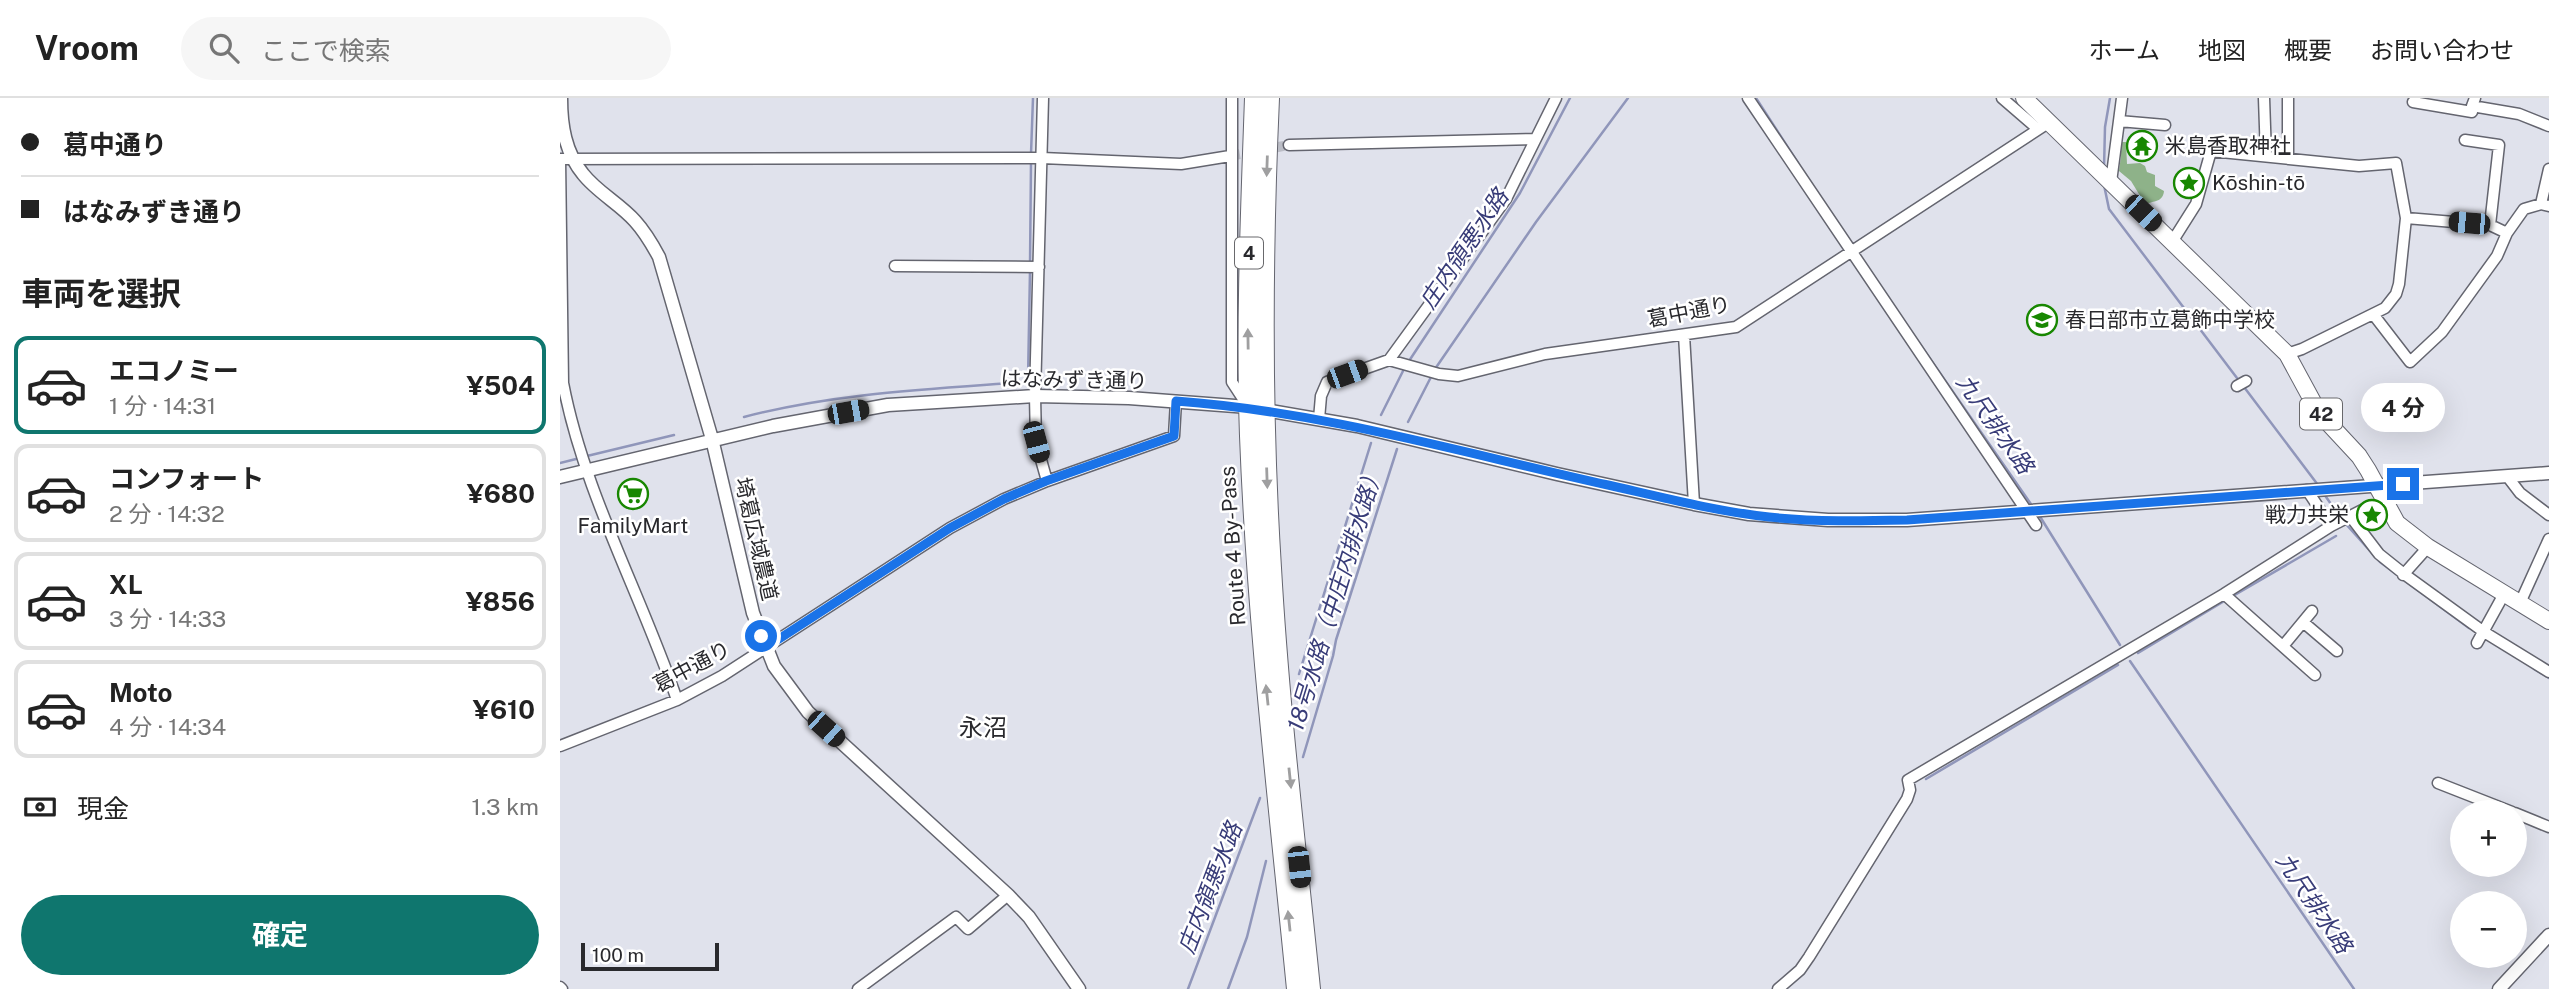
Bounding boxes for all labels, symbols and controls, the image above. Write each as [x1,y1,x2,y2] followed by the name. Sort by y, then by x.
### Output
[181,17,671,80] search box
[35,29,139,67] text: Vroom
[205,29,243,67] icon: search
[261,35,391,66] text: ここで検索
[2089,36,2160,64] text: ホーム
[2198,36,2246,64] text: 地図
[2284,36,2332,64] text: 概要
[2370,36,2514,64] text: お問い合わせ
[63,129,167,160] text: 葛中通り
[2125,129,2159,163] temple icon: 米島香取神社
[2165,133,2291,158] place label: 米島香取神社
[1262,155,1273,177] one-way arrow
[2172,166,2206,200] place icon: Kōshin-tō
[2212,170,2305,195] place label: Kōshin-tō
[1414,182,1514,313] water label: 庄内領悪水路
[2121,191,2166,235] car
[63,196,245,227] text: はなみずき通り
[2448,211,2491,235] car
[1235,238,1263,268] road number: 4
[21,275,181,312] text: 車両を選択
[1645,291,1733,332] street label: 葛中通り
[2025,303,2059,337] school or university icon: 春日部市立葛飾中学校
[2065,307,2275,332] place label: 春日部市立葛飾中学校
[1242,328,1253,350] one-way arrow
[25,354,88,417] icon: car
[109,355,239,386] text: エコノミー
[1324,357,1371,391] car
[1000,366,1148,393] street label: はなみずき通り
[1951,369,2041,480] water label: 九尺排水路
[467,370,535,401] text: ¥504
[2361,382,2445,432] callout: 4 分
[109,392,216,419] text: 1 分 · 14:31
[2381,394,2425,421] text: 4 分
[826,398,871,426] car
[2300,398,2342,430] road number: 42
[1021,419,1052,465] car
[25,462,88,525] icon: car
[1281,462,1388,734] water label: 18号水路（中庄内排水路）
[109,463,264,494] text: コンフォート
[1214,465,1251,627] street label: Route 4 By-Pass
[1262,467,1273,489] one-way arrow
[2387,468,2419,500] route end
[730,475,783,603] street label: 埼葛広域農道
[616,477,650,511] supermarket icon: FamilyMart
[467,478,535,509] text: ¥680
[2355,498,2389,532] place icon: 戦力共栄
[109,500,225,527] text: 2 分 · 14:32
[2265,502,2349,527] place label: 戦力共栄
[578,513,688,538] place label: FamilyMart
[109,569,143,600] text: XL
[25,570,88,633] icon: car
[466,586,535,617] text: ¥856
[109,605,226,632] text: 3 分 · 14:33
[745,620,777,652] route start
[649,636,735,697] street label: 葛中通り
[109,677,172,708] text: Moto
[25,678,88,741] icon: car
[1261,683,1272,705] one-way arrow
[473,694,535,725] text: ¥610
[804,707,849,751] car
[109,713,226,740] text: 4 分 · 14:34
[959,713,1007,741] district label: 永沼
[1285,767,1296,789] one-way arrow
[21,788,59,826] icon: cash
[77,793,129,824] text: 現金
[472,793,539,820] text: 1.3 km
[2450,800,2527,968] map controls
[2450,800,2527,877] button: +
[1172,817,1248,957] water label: 庄内領悪水路
[1287,845,1312,889] car
[2271,848,2359,960] water label: 九尺排水路
[2450,891,2527,968] button: −
[21,895,539,975] button: 確定
[1283,910,1294,932] one-way arrow
[581,940,719,972] scale bar
[592,944,644,966] text: 100 m

